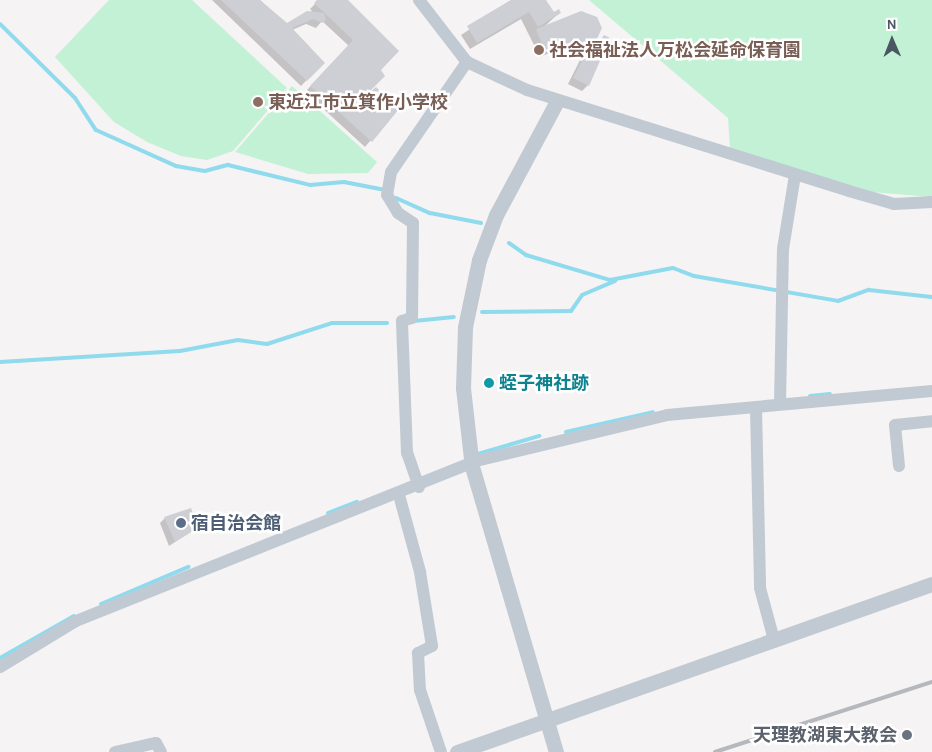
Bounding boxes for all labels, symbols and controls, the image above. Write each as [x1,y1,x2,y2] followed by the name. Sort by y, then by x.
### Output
[867,15,917,65] north arrow
[887,16,897,33] text: N
[549,39,801,61] place label: 社会福祉法人万松会延命保育園
[533,44,545,56] marker: 社会福祉法人万松会延命保育園
[268,91,448,113] place label: 東近江市立箕作小学校
[252,96,264,108] marker: 東近江市立箕作小学校
[499,372,589,394] place label: 蛭子神社跡
[483,377,495,389] marker: 蛭子神社跡
[191,512,281,534] place label: 宿自治会館
[175,517,187,529] marker: 宿自治会館
[753,724,897,746] place label: 天理教湖東大教会
[901,729,913,741] marker: 天理教湖東大教会

